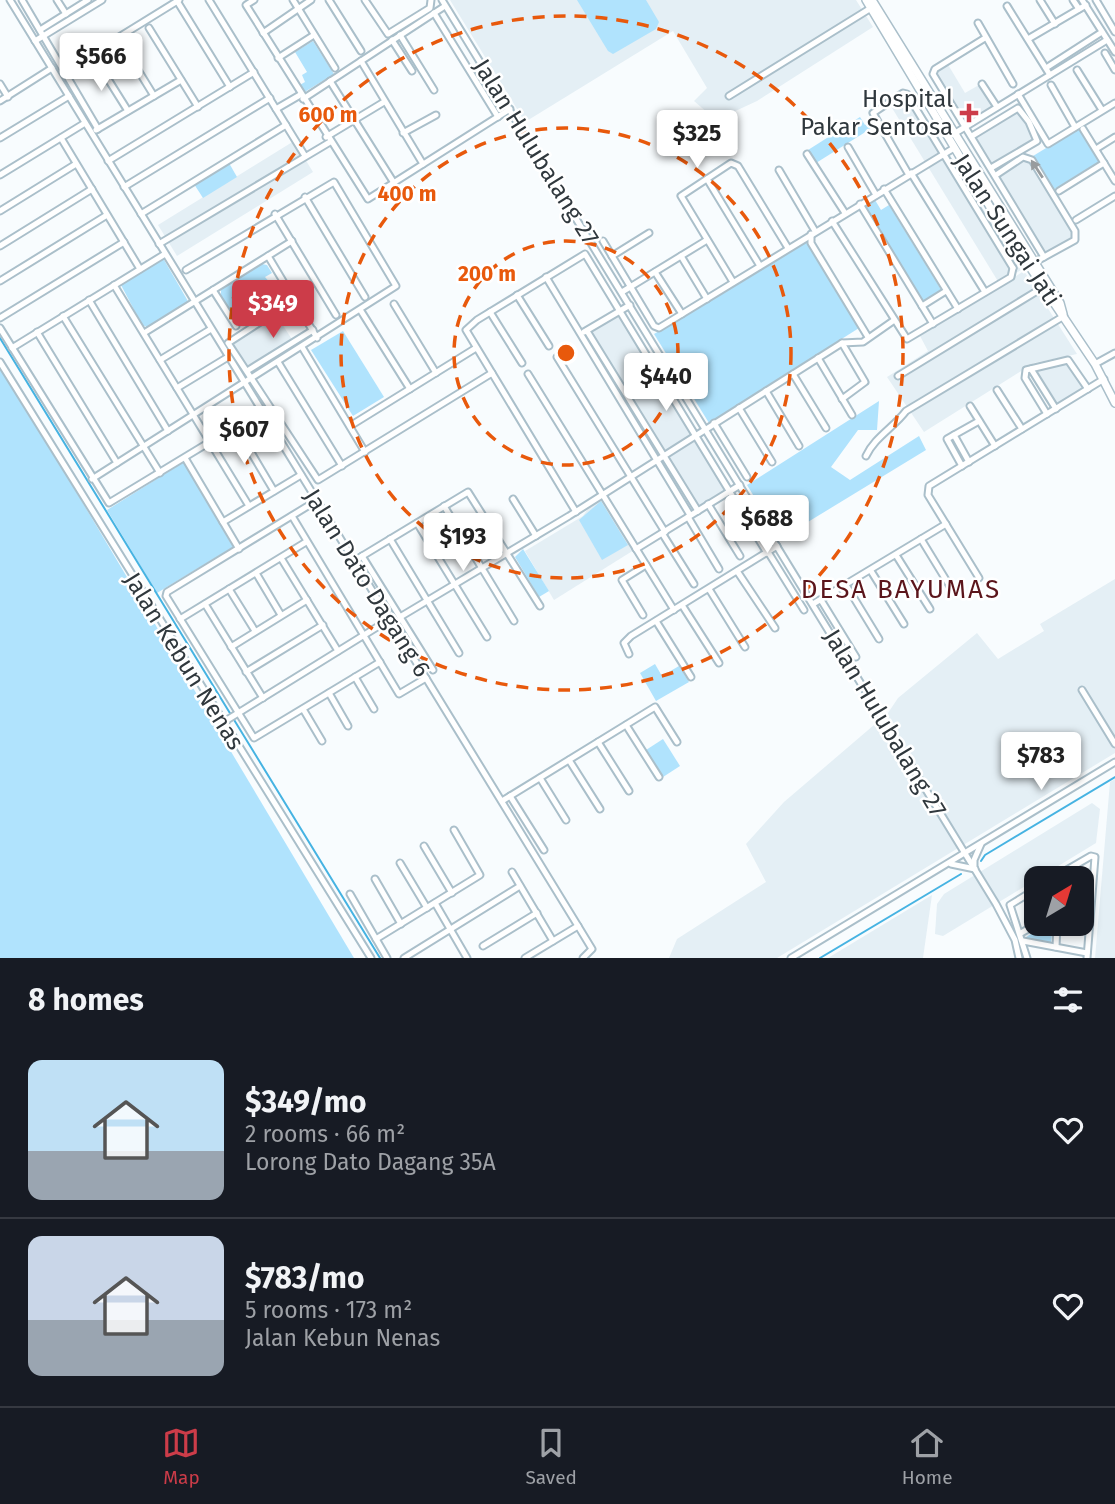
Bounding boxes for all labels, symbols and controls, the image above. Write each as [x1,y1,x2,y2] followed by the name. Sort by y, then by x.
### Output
[60,34,142,93] pin: $566
[76,42,126,70] text: $566
[467,54,605,250] street label: Jalan Hulubalang 27
[800,85,953,141] place label: Hospital Pakar Sentosa
[298,102,358,128] text: 600 m
[959,103,979,123] marker: Hospital Pakar Sentosa
[656,110,738,170] pin: $325
[673,119,721,147] text: $325
[947,149,1067,311] street label: Jalan Sungai Jati
[1030,159,1043,178] one-way arrow
[377,181,437,207] text: 400 m
[458,261,516,287] text: 200 m
[232,280,314,340] pin: $349
[248,289,298,317] text: $349
[554,341,578,365] centre of rings
[625,354,707,413] pin: $440
[640,362,692,390] text: $440
[203,406,285,466] pin: $607
[219,415,269,443] text: $607
[298,484,436,682] street label: Jalan Dato Dagang 6
[726,496,808,555] pin: $688
[741,504,793,532] text: $688
[422,514,504,573] pin: $193
[440,522,486,550] text: $193
[118,567,250,755] street label: Jalan Kebun Nenas
[801,574,1001,605] district label: DESA BAYUMAS
[818,624,952,822] street label: Jalan Hulubalang 27
[1000,732,1082,792] pin: $783
[1017,741,1065,769] text: $783
[1024,866,1094,936] north arrow
[1024,866,1094,936] map controls
[1049,981,1087,1019] icon: filters
[28,982,144,1018] text: 8 homes
[245,1084,367,1120] text: $349/mo
[84,1088,168,1172] icon: home
[1049,1111,1087,1149] icon: heart
[245,1120,405,1148] text: 2 rooms · 66 m²
[245,1148,496,1176] text: Lorong Dato Dagang 35A
[245,1260,364,1296] text: $783/mo
[84,1264,168,1348] icon: home
[1049,1287,1087,1325] icon: heart
[245,1296,412,1324] text: 5 rooms · 173 m²
[245,1324,440,1352] text: Jalan Kebun Nenas
[162,1424,200,1489] tab: Map
[525,1424,577,1489] tab: Saved
[902,1424,952,1489] tab: Home

